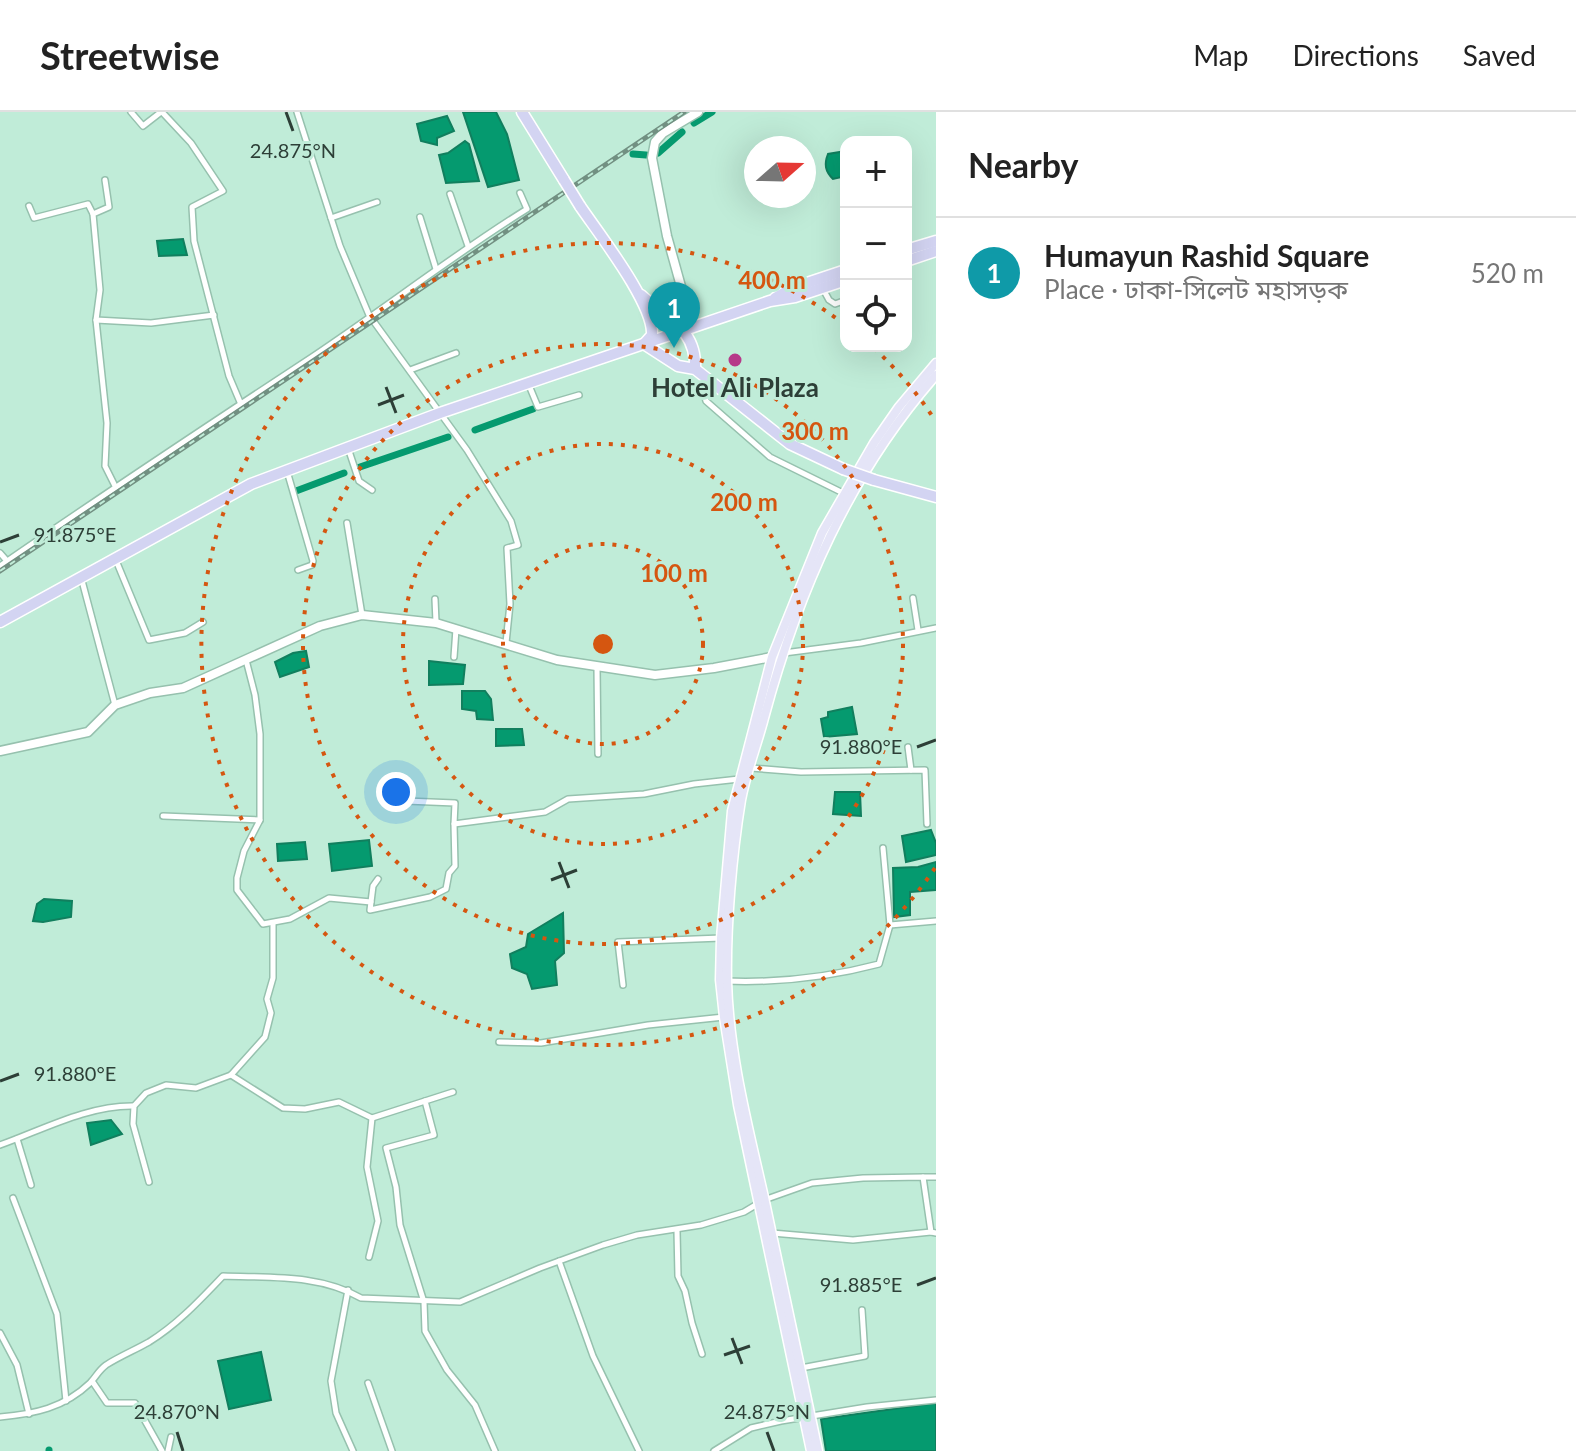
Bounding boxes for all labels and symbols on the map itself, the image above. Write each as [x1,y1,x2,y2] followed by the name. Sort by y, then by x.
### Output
[744,136,816,208] north arrow
[250,138,336,162] text: 24.875°N
[738,265,806,294] text: 400 m
[648,282,700,348] pin: 1
[726,351,744,369] marker: Hotel Ali Plaza
[651,371,819,403] place label: Hotel Ali Plaza
[781,416,849,445] text: 300 m
[710,487,778,516] text: 200 m
[34,522,116,546] text: 91.875°E
[640,558,708,587] text: 100 m
[589,630,617,658] centre of rings
[820,734,902,758] text: 91.880°E
[376,772,416,812] your location
[34,1061,116,1085] text: 91.880°E
[820,1272,902,1296] text: 91.885°E
[134,1399,220,1423] text: 24.870°N
[724,1399,810,1423] text: 24.875°N

